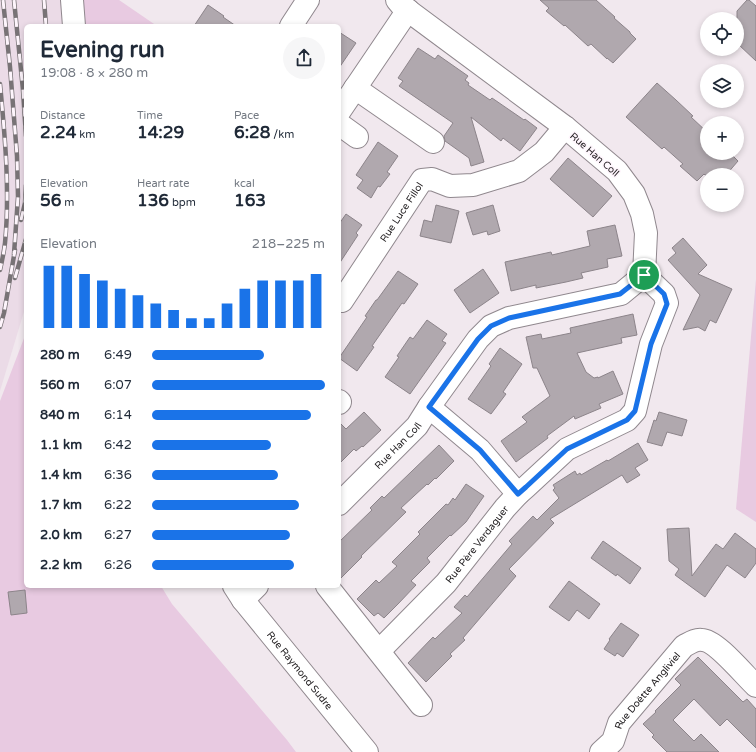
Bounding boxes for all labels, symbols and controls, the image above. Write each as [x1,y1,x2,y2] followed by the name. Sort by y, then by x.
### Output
[700,12,744,212] map controls
[700,12,744,56] button: locate
[40,37,165,63] text: Evening run
[283,37,325,79] button: share
[700,64,744,108] button: layers
[40,65,148,81] text: 19:08 · 8 × 280 m
[40,109,85,122] text: Distance
[137,109,163,122] text: Time
[234,109,259,122] text: Pace
[700,116,744,160] button: +
[40,122,76,143] text: 2.24
[137,122,184,143] text: 14:29
[234,122,270,143] text: 6:28
[76,128,95,141] text: km
[270,128,294,141] text: /km
[567,130,621,179] street label: Rue Han Coll
[700,168,744,212] button: −
[40,177,88,190] text: Elevation
[137,177,189,190] text: Heart rate
[234,177,255,190] text: kcal
[378,180,426,244] street label: Rue Luce Fillol
[40,190,61,211] text: 56
[137,190,169,211] text: 136
[234,190,266,211] text: 163
[61,196,74,209] text: m
[169,196,196,209] text: bpm
[40,236,97,252] text: Elevation
[252,236,325,252] text: 218–225 m
[627,258,661,292] pin
[633,264,655,286] icon: arrive
[40,347,80,363] text: 280 m
[104,347,132,363] text: 6:49
[40,377,80,393] text: 560 m
[104,377,132,393] text: 6:07
[40,407,80,423] text: 840 m
[104,407,132,423] text: 6:14
[372,421,425,472] street label: Rue Han Coll
[40,437,82,453] text: 1.1 km
[104,437,132,453] text: 6:42
[40,467,82,483] text: 1.4 km
[104,467,132,483] text: 6:36
[40,497,82,513] text: 1.7 km
[104,497,132,513] text: 6:22
[443,503,512,586] street label: Rue Père Verdaguer
[40,527,82,543] text: 2.0 km
[104,527,132,543] text: 6:27
[40,557,82,573] text: 2.2 km
[104,557,132,573] text: 6:26
[264,629,335,713] street label: Rue Raymond Sudre
[612,650,683,731] street label: Rue Doëtte Angliviel

